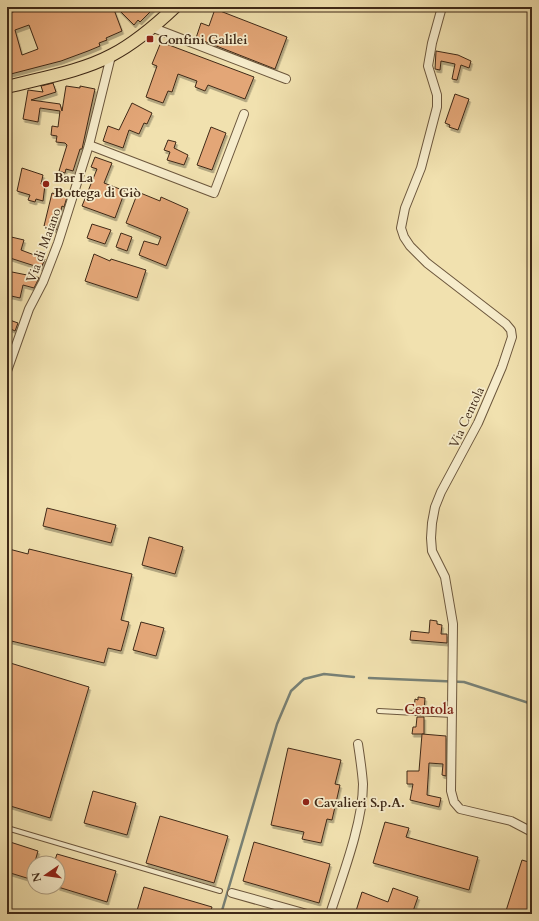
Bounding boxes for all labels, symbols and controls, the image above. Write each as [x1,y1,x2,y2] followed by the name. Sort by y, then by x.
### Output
[158,31,247,49] place label: Confini Galilei
[145,34,155,44] marker: Confini Galilei
[54,169,141,202] place label: Bar La Bottega di Giò
[41,179,51,189] marker: Bar La Bottega di Giò
[22,206,66,285] street label: Via di Maiano
[445,384,489,451] street label: Via Centola
[404,700,454,719] district label: Centola
[314,794,405,812] place label: Cavalieri S.p.A.
[301,797,311,807] marker: Cavalieri S.p.A.
[26,855,66,895] north arrow
[28,870,45,883] text: N

